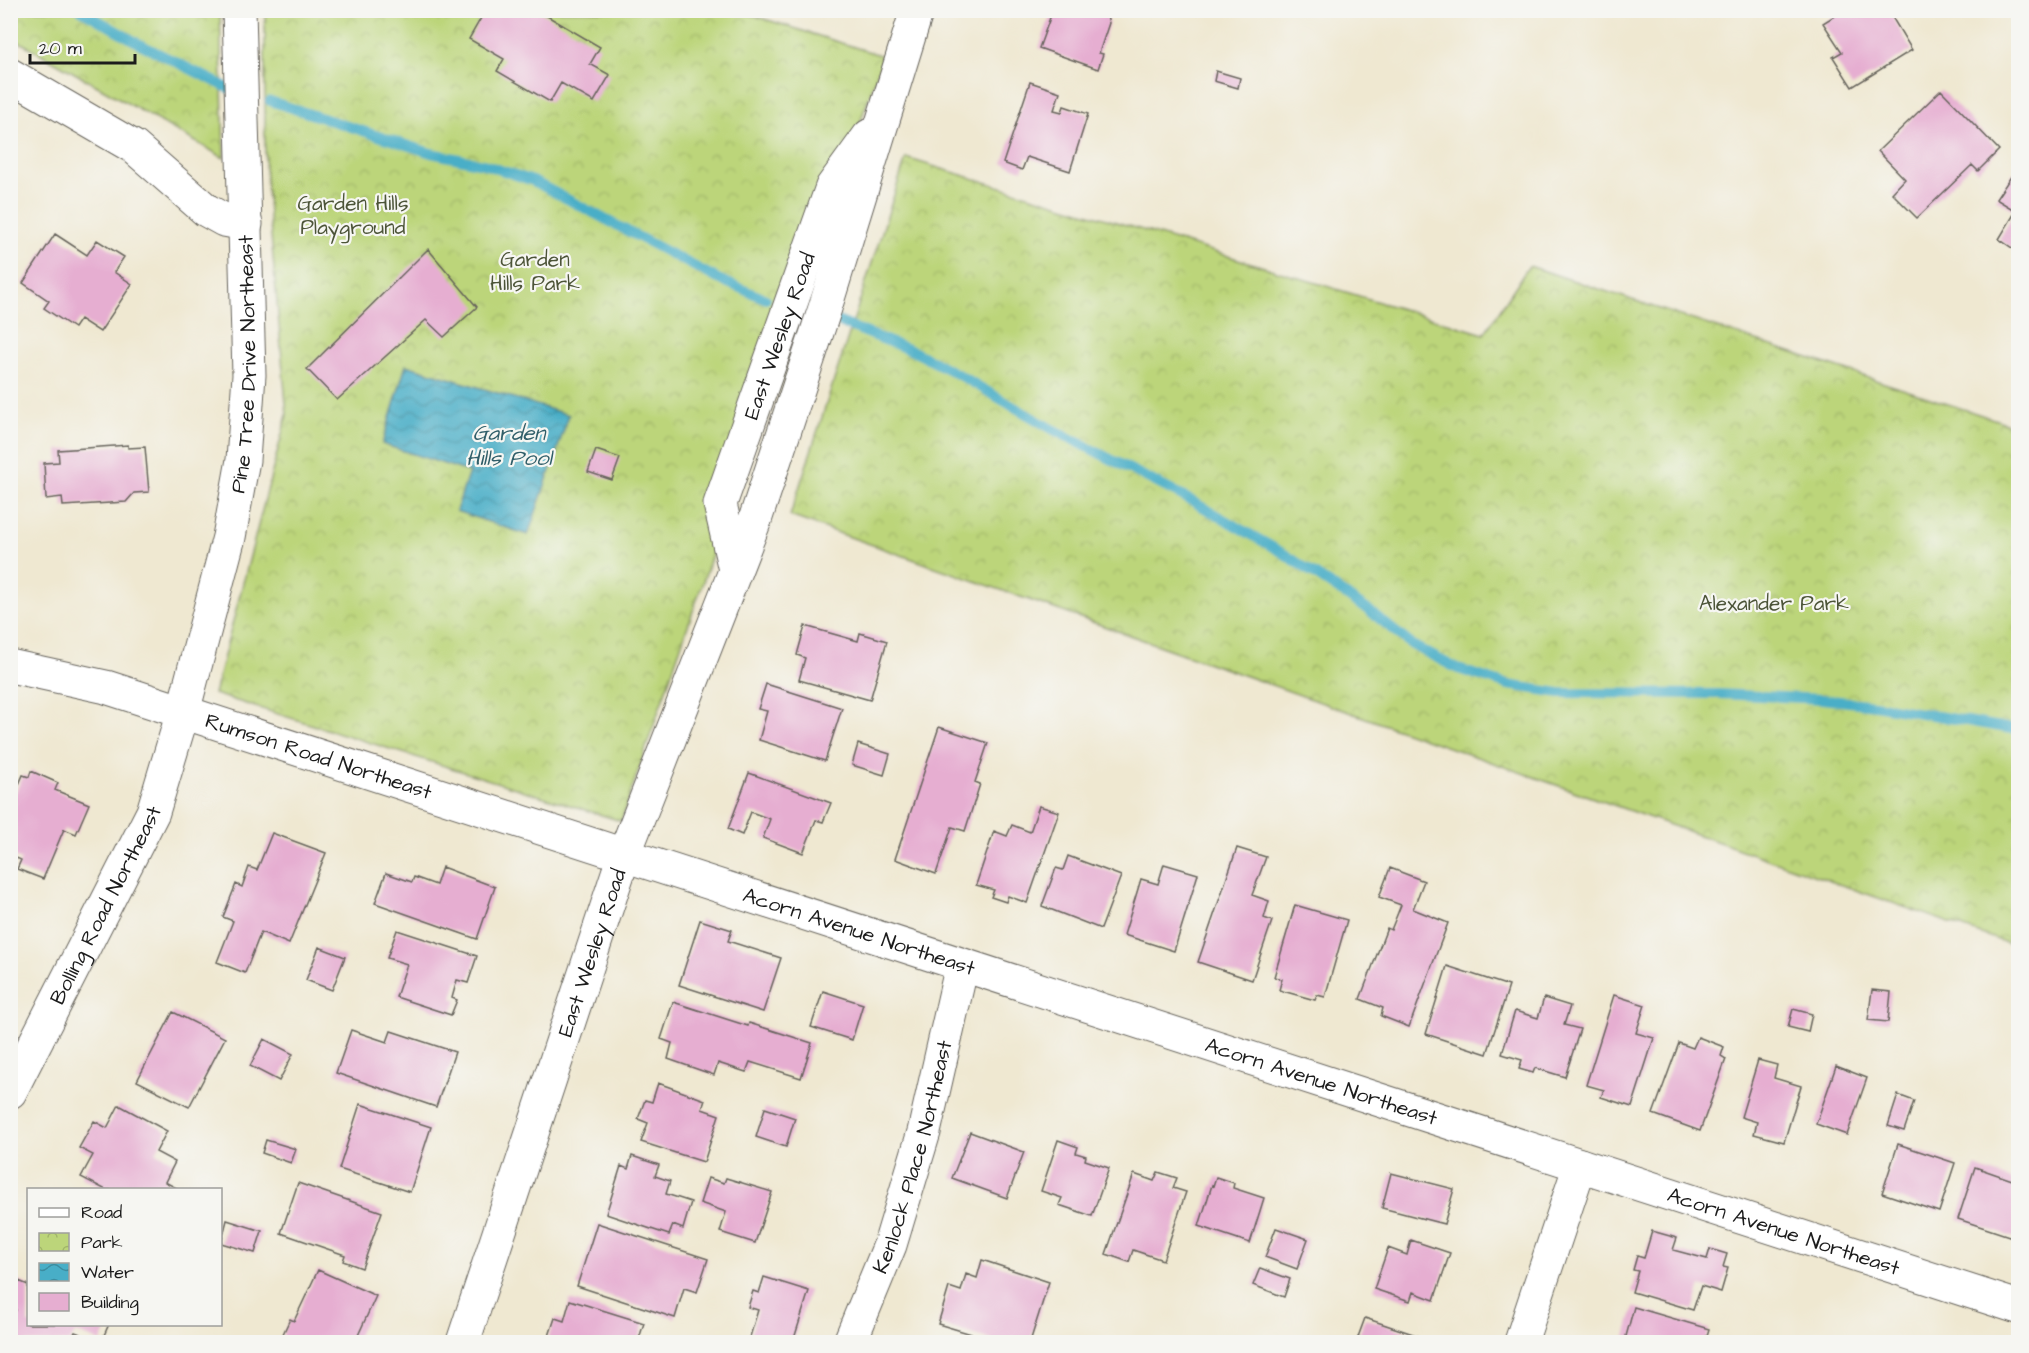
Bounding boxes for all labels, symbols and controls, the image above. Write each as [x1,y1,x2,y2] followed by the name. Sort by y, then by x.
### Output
[30,27,135,65] scale bar
[39,36,82,61] text: 20 m
[298,189,408,244] park label: Garden Hills Playground
[223,234,264,495] street label: Pine Tree Drive Northeast
[490,245,580,298] park label: Garden Hills Park
[737,248,822,423] street label: East Wesley Road
[466,418,554,474] water label: Garden Hills Pool
[1699,589,1849,618] park label: Alexander Park
[202,706,436,806] street label: Rumson Road Northeast
[43,802,169,1009] street label: Bolling Road Northeast
[550,865,633,1040] street label: East Wesley Road
[739,880,979,983] street label: Acorn Avenue Northeast
[1202,1030,1442,1132] street label: Acorn Avenue Northeast
[865,1037,959,1278] street label: Kenlock Place Northeast
[1664,1180,1904,1282] street label: Acorn Avenue Northeast
[27,1188,222,1326] legend
[81,1200,122,1225] text: Road
[81,1230,123,1255] text: Park
[81,1260,134,1285] text: Water
[81,1290,139,1316] text: Building

